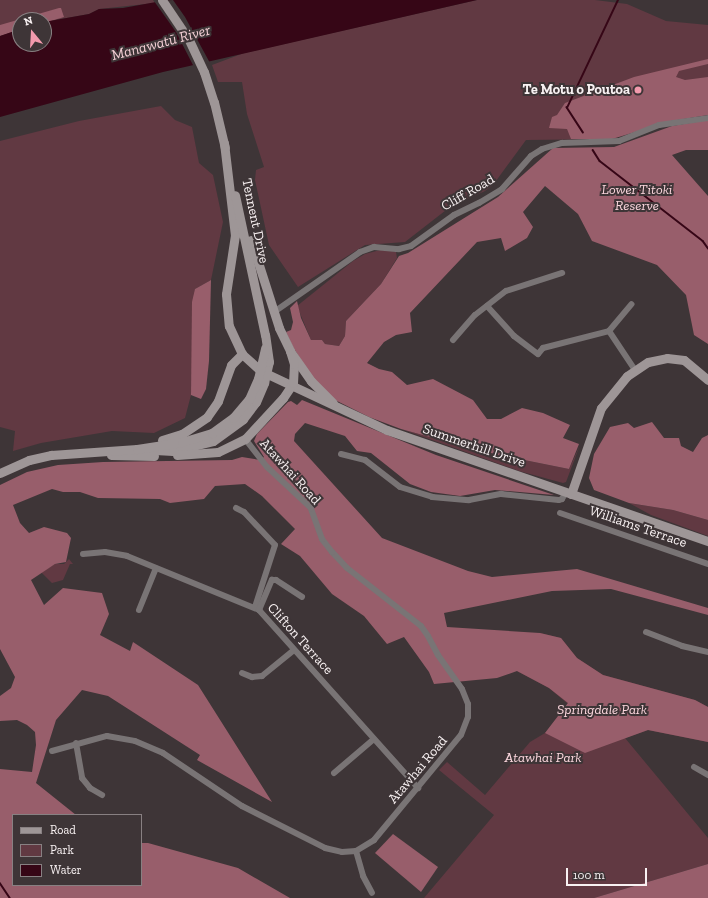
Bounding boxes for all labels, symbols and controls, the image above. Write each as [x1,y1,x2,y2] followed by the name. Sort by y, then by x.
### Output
[12,12,52,52] north arrow
[22,14,34,29] text: N
[110,21,212,65] water label: Manawatū River
[523,82,630,98] place label: Te Motu o Poutoa
[633,85,643,95] marker: Te Motu o Poutoa
[438,171,498,215] street label: Cliff Road
[238,177,272,265] street label: Tennent Drive
[601,182,673,214] park label: Lower Titoki Reserve
[421,421,527,471] street label: Summerhill Drive
[256,436,324,508] street label: Atawhai Road
[587,502,689,552] street label: Williams Terrace
[263,600,337,678] street label: Clifton Terrace
[557,702,647,718] park label: Springdale Park
[385,733,451,807] street label: Atawhai Road
[504,750,582,766] park label: Atawhai Park
[12,814,142,886] legend
[50,823,76,837] text: Road
[50,843,74,857] text: Park
[568,860,649,886] scale bar
[50,863,82,877] text: Water
[573,868,605,882] text: 100 m

